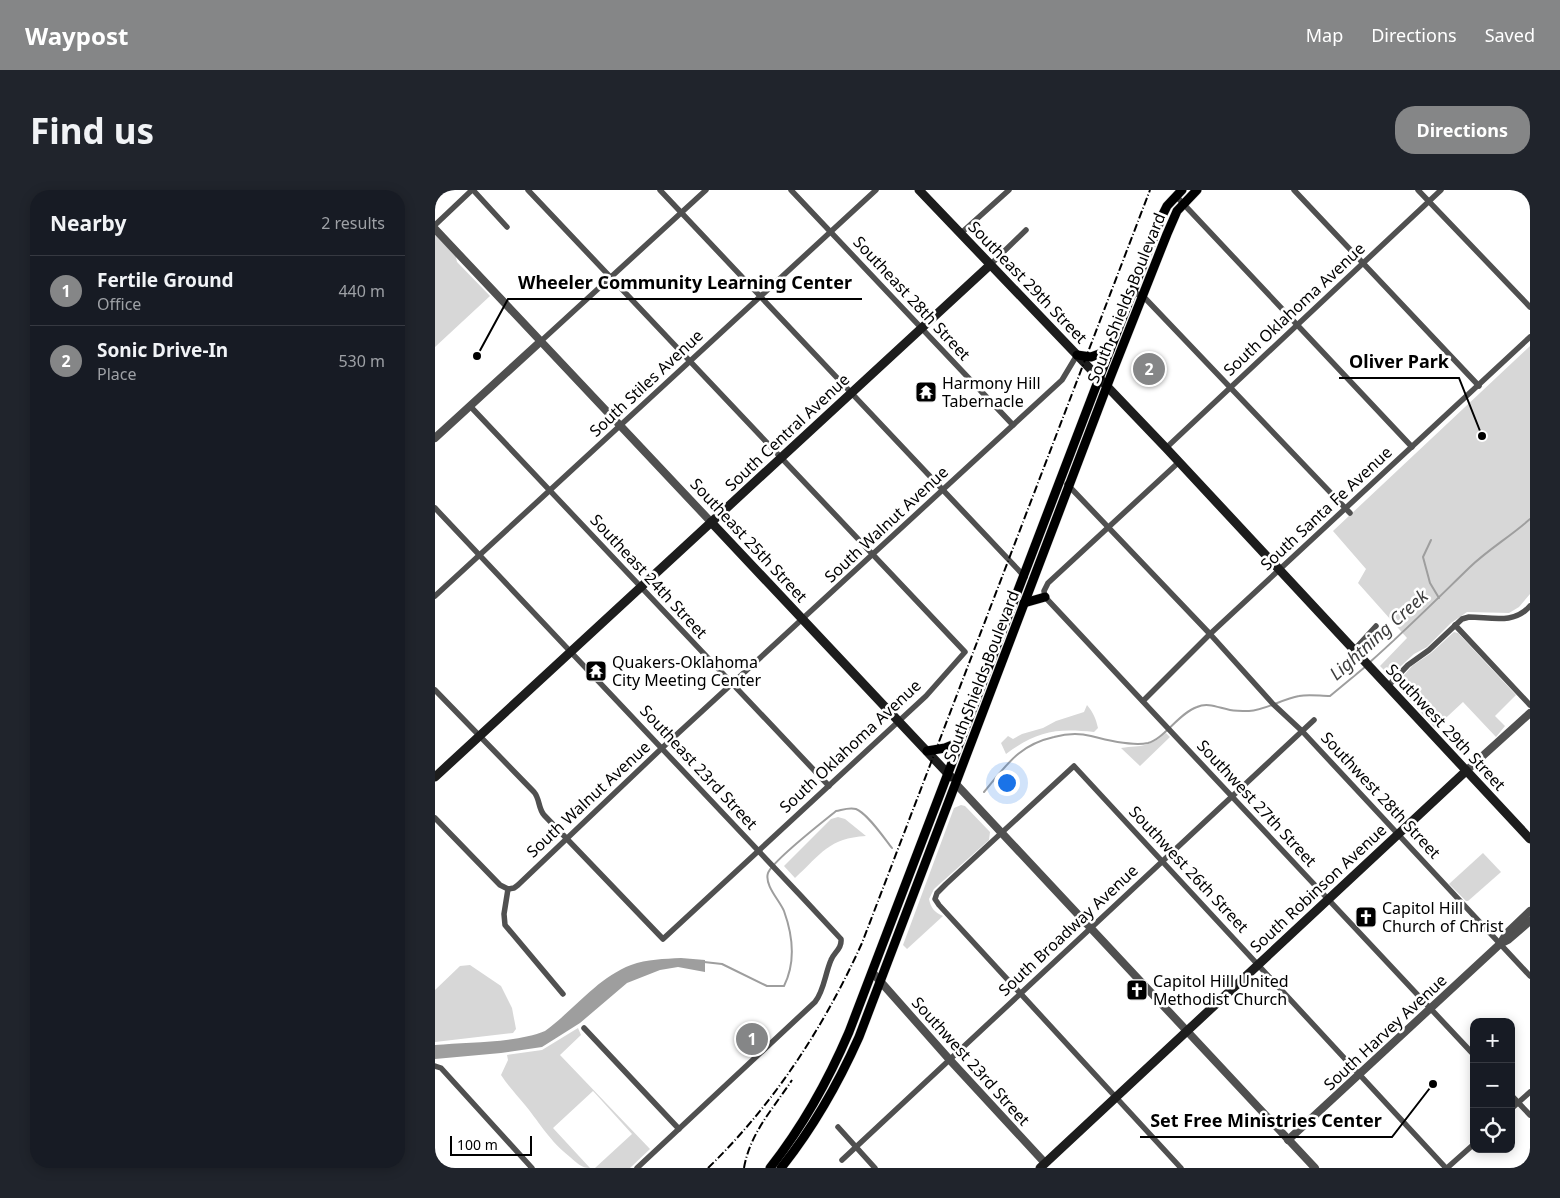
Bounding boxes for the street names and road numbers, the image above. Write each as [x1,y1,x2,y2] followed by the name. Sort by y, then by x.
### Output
[1082,210,1170,386] street label: South Shields Boulevard
[964,216,1092,348] street label: Southeast 29th Street
[849,231,976,365] street label: Southeast 28th Street
[1218,237,1370,381] street label: South Oklahoma Avenue
[584,324,708,442] street label: South Stiles Avenue
[720,368,854,496] street label: South Central Avenue
[1255,441,1397,575] street label: South Santa Fe Avenue
[819,461,953,587] street label: South Walnut Avenue
[686,473,813,607] street label: Southeast 25th Street
[586,509,713,643] street label: Southeast 24th Street
[938,587,1024,765] street label: South Shields Boulevard
[1381,659,1511,795] street label: Southwest 29th Street
[774,674,926,818] street label: South Oklahoma Avenue
[635,700,763,834] street label: Southeast 23rd Street
[1316,727,1446,863] street label: Southwest 28th Street
[1192,735,1322,871] street label: Southwest 27th Street
[521,736,655,862] street label: South Walnut Avenue
[1124,801,1254,937] street label: Southwest 26th Street
[1245,819,1391,957] street label: South Robinson Avenue
[993,859,1143,1001] street label: South Broadway Avenue
[1319,969,1451,1095] street label: South Harvey Avenue
[907,992,1035,1130] street label: Southwest 23rd Street

